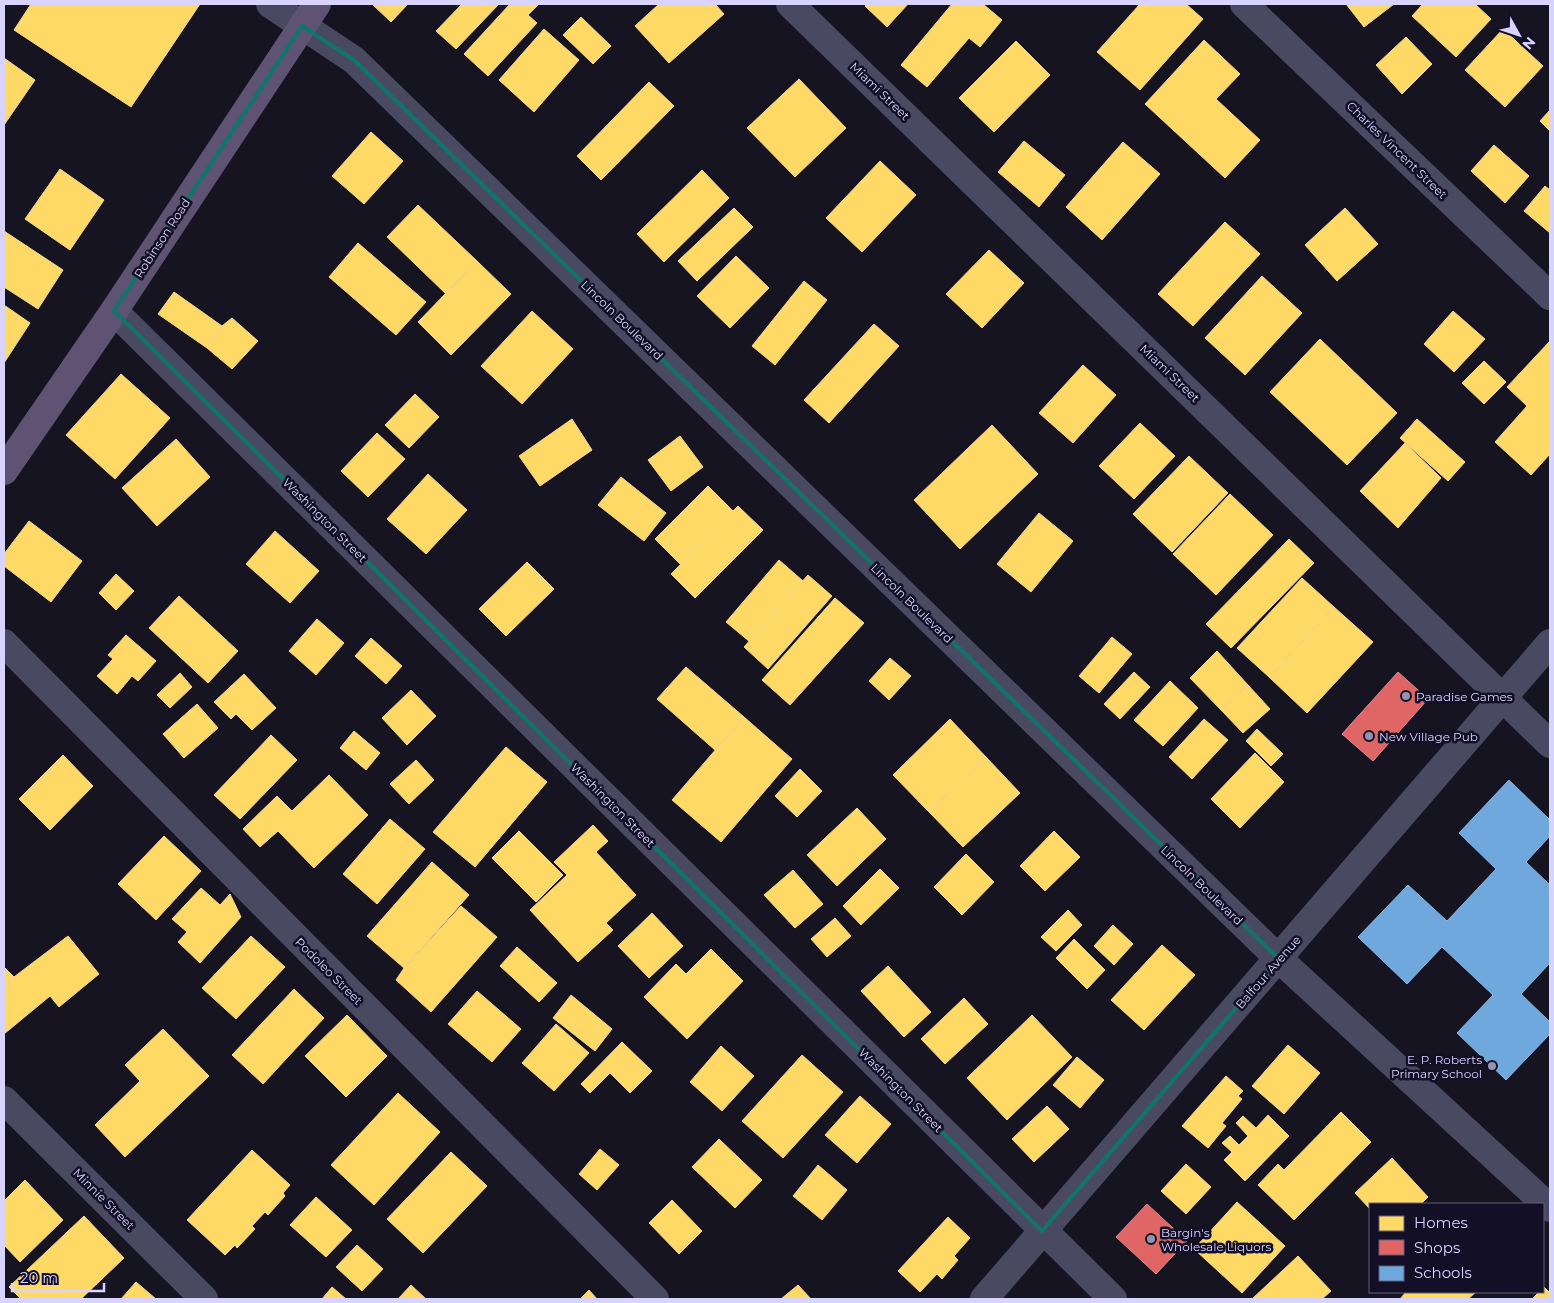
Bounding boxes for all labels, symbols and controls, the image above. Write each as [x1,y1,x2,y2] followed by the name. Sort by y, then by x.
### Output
[1494,10,1544,60] north arrow
[1518,33,1539,53] text: N
[847,59,913,123] street label: Miami Street
[1344,98,1450,202] street label: Charles Vincent Street
[131,195,193,281] street label: Robinson Road
[578,277,666,363] street label: Lincoln Boulevard
[1137,341,1203,405] street label: Miami Street
[280,475,370,565] street label: Washington Street
[868,560,956,646] street label: Lincoln Boulevard
[1416,689,1513,704] place label: Paradise Games
[1400,690,1412,702] marker: Paradise Games
[1379,729,1478,744] place label: New Village Pub
[1363,730,1375,742] marker: New Village Pub
[568,760,658,850] street label: Washington Street
[1158,842,1246,928] street label: Lincoln Boulevard
[1232,932,1304,1012] street label: Balfour Avenue
[292,934,366,1008] street label: Podoleo Street
[856,1045,946,1135] street label: Washington Street
[1391,1052,1482,1081] place label: E. P. Roberts Primary School
[1486,1060,1498,1072] marker: E. P. Roberts Primary School
[70,1165,138,1233] street label: Minnie Street
[1369,1203,1544,1293] legend
[1414,1213,1468,1232] text: Homes
[1161,1225,1272,1254] place label: Bargin's Wholesale Liquors
[1145,1233,1157,1245] marker: Bargin's Wholesale Liquors
[1414,1238,1460,1257] text: Shops
[12,1260,105,1292] scale bar
[1414,1263,1472,1282] text: Schools
[20,1268,58,1287] text: 20 m

